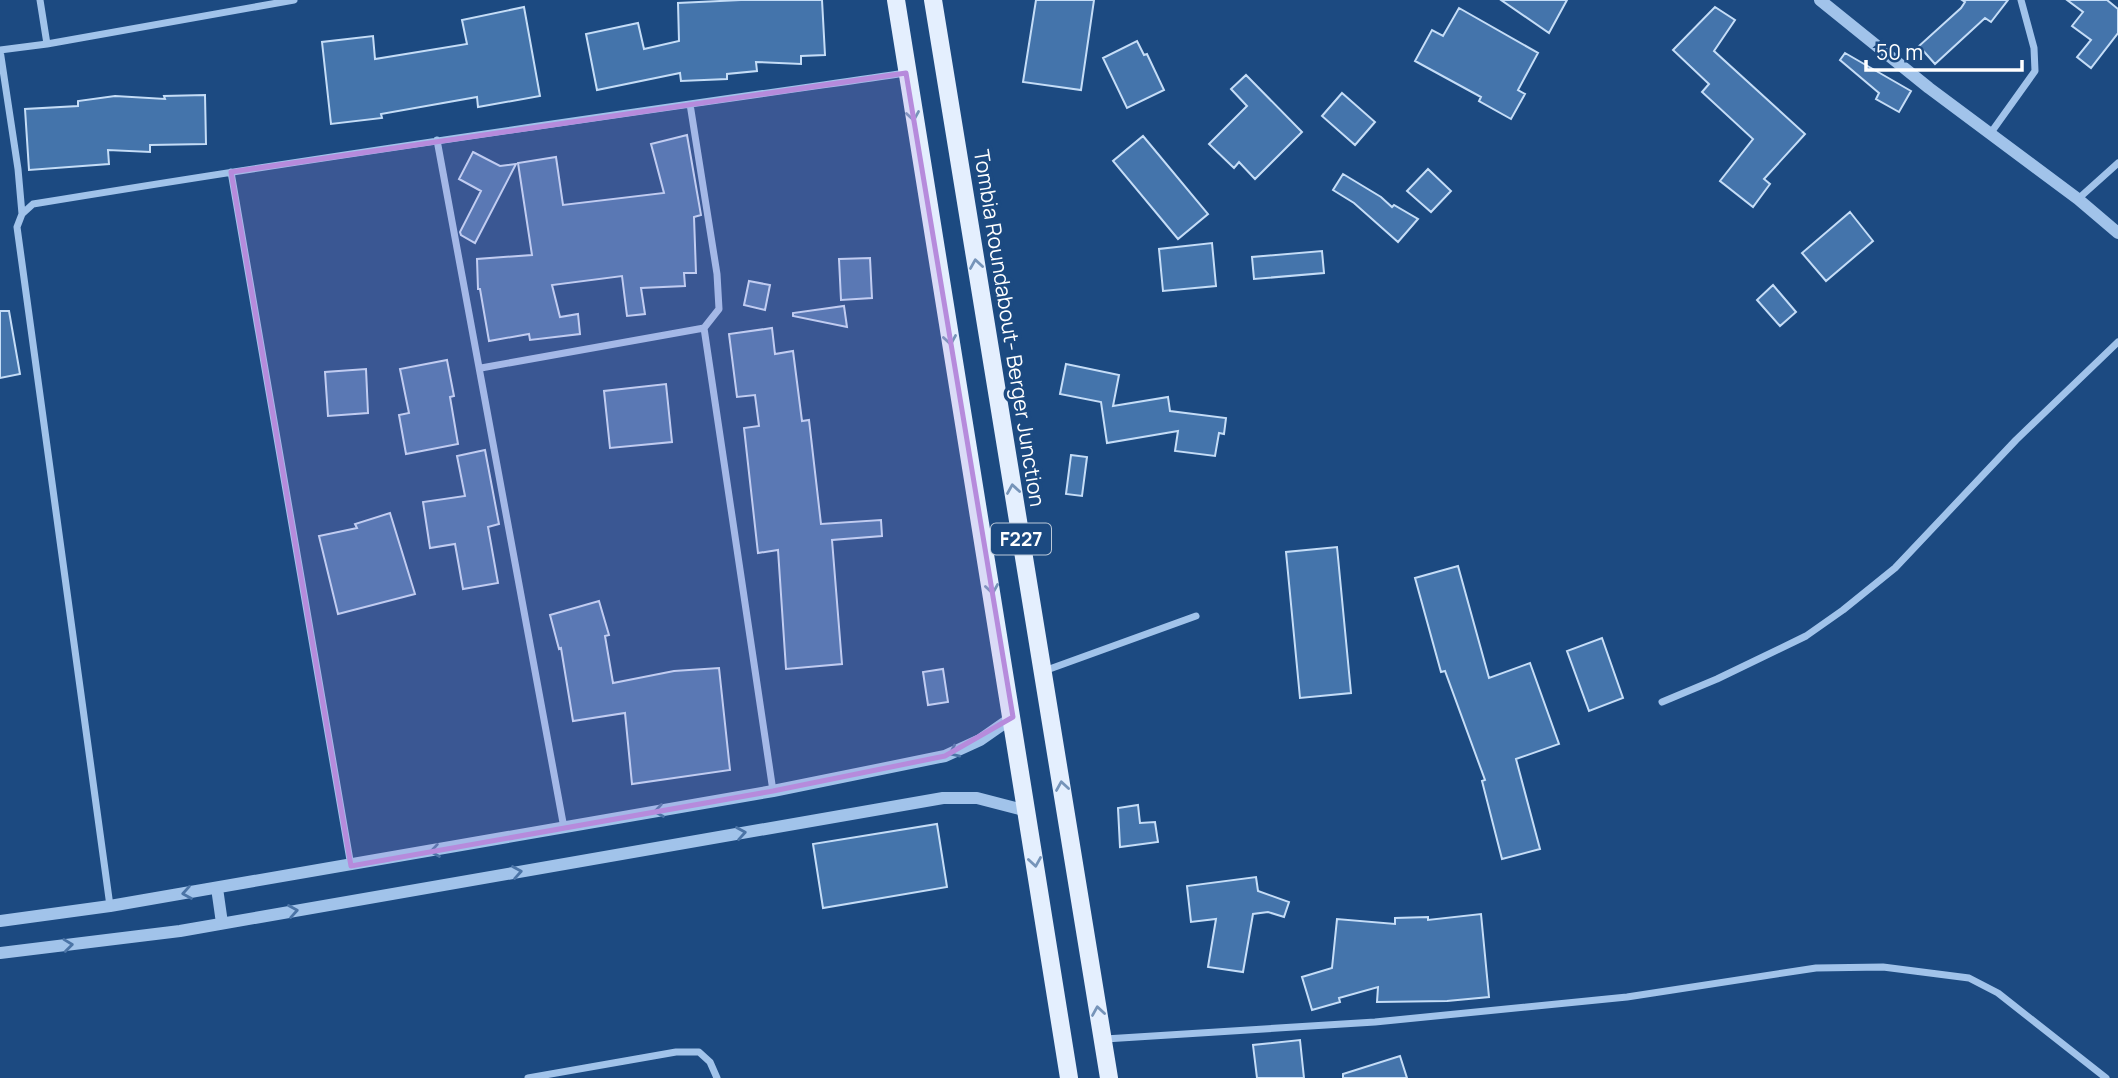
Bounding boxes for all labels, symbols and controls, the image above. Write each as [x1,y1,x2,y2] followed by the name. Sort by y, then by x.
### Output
[1866,28,2022,72] scale bar
[1876,38,1923,66] text: 50 m
[905,110,920,122] one-way arrow
[968,148,1052,508] street label: Tombia Roundabout- Berger Junction
[969,259,984,270] one-way arrow
[942,335,957,346] one-way arrow
[1006,483,1021,495] one-way arrow
[991,524,1051,554] road number: F227
[984,583,999,595] one-way arrow
[949,744,961,758] one-way arrow
[1055,780,1070,792] one-way arrow
[653,803,665,818] one-way arrow
[735,826,747,841] one-way arrow
[429,842,441,857] one-way arrow
[1027,856,1042,868] one-way arrow
[511,865,523,880] one-way arrow
[181,885,193,900] one-way arrow
[287,904,299,919] one-way arrow
[62,937,74,952] one-way arrow
[1091,1005,1106,1017] one-way arrow

